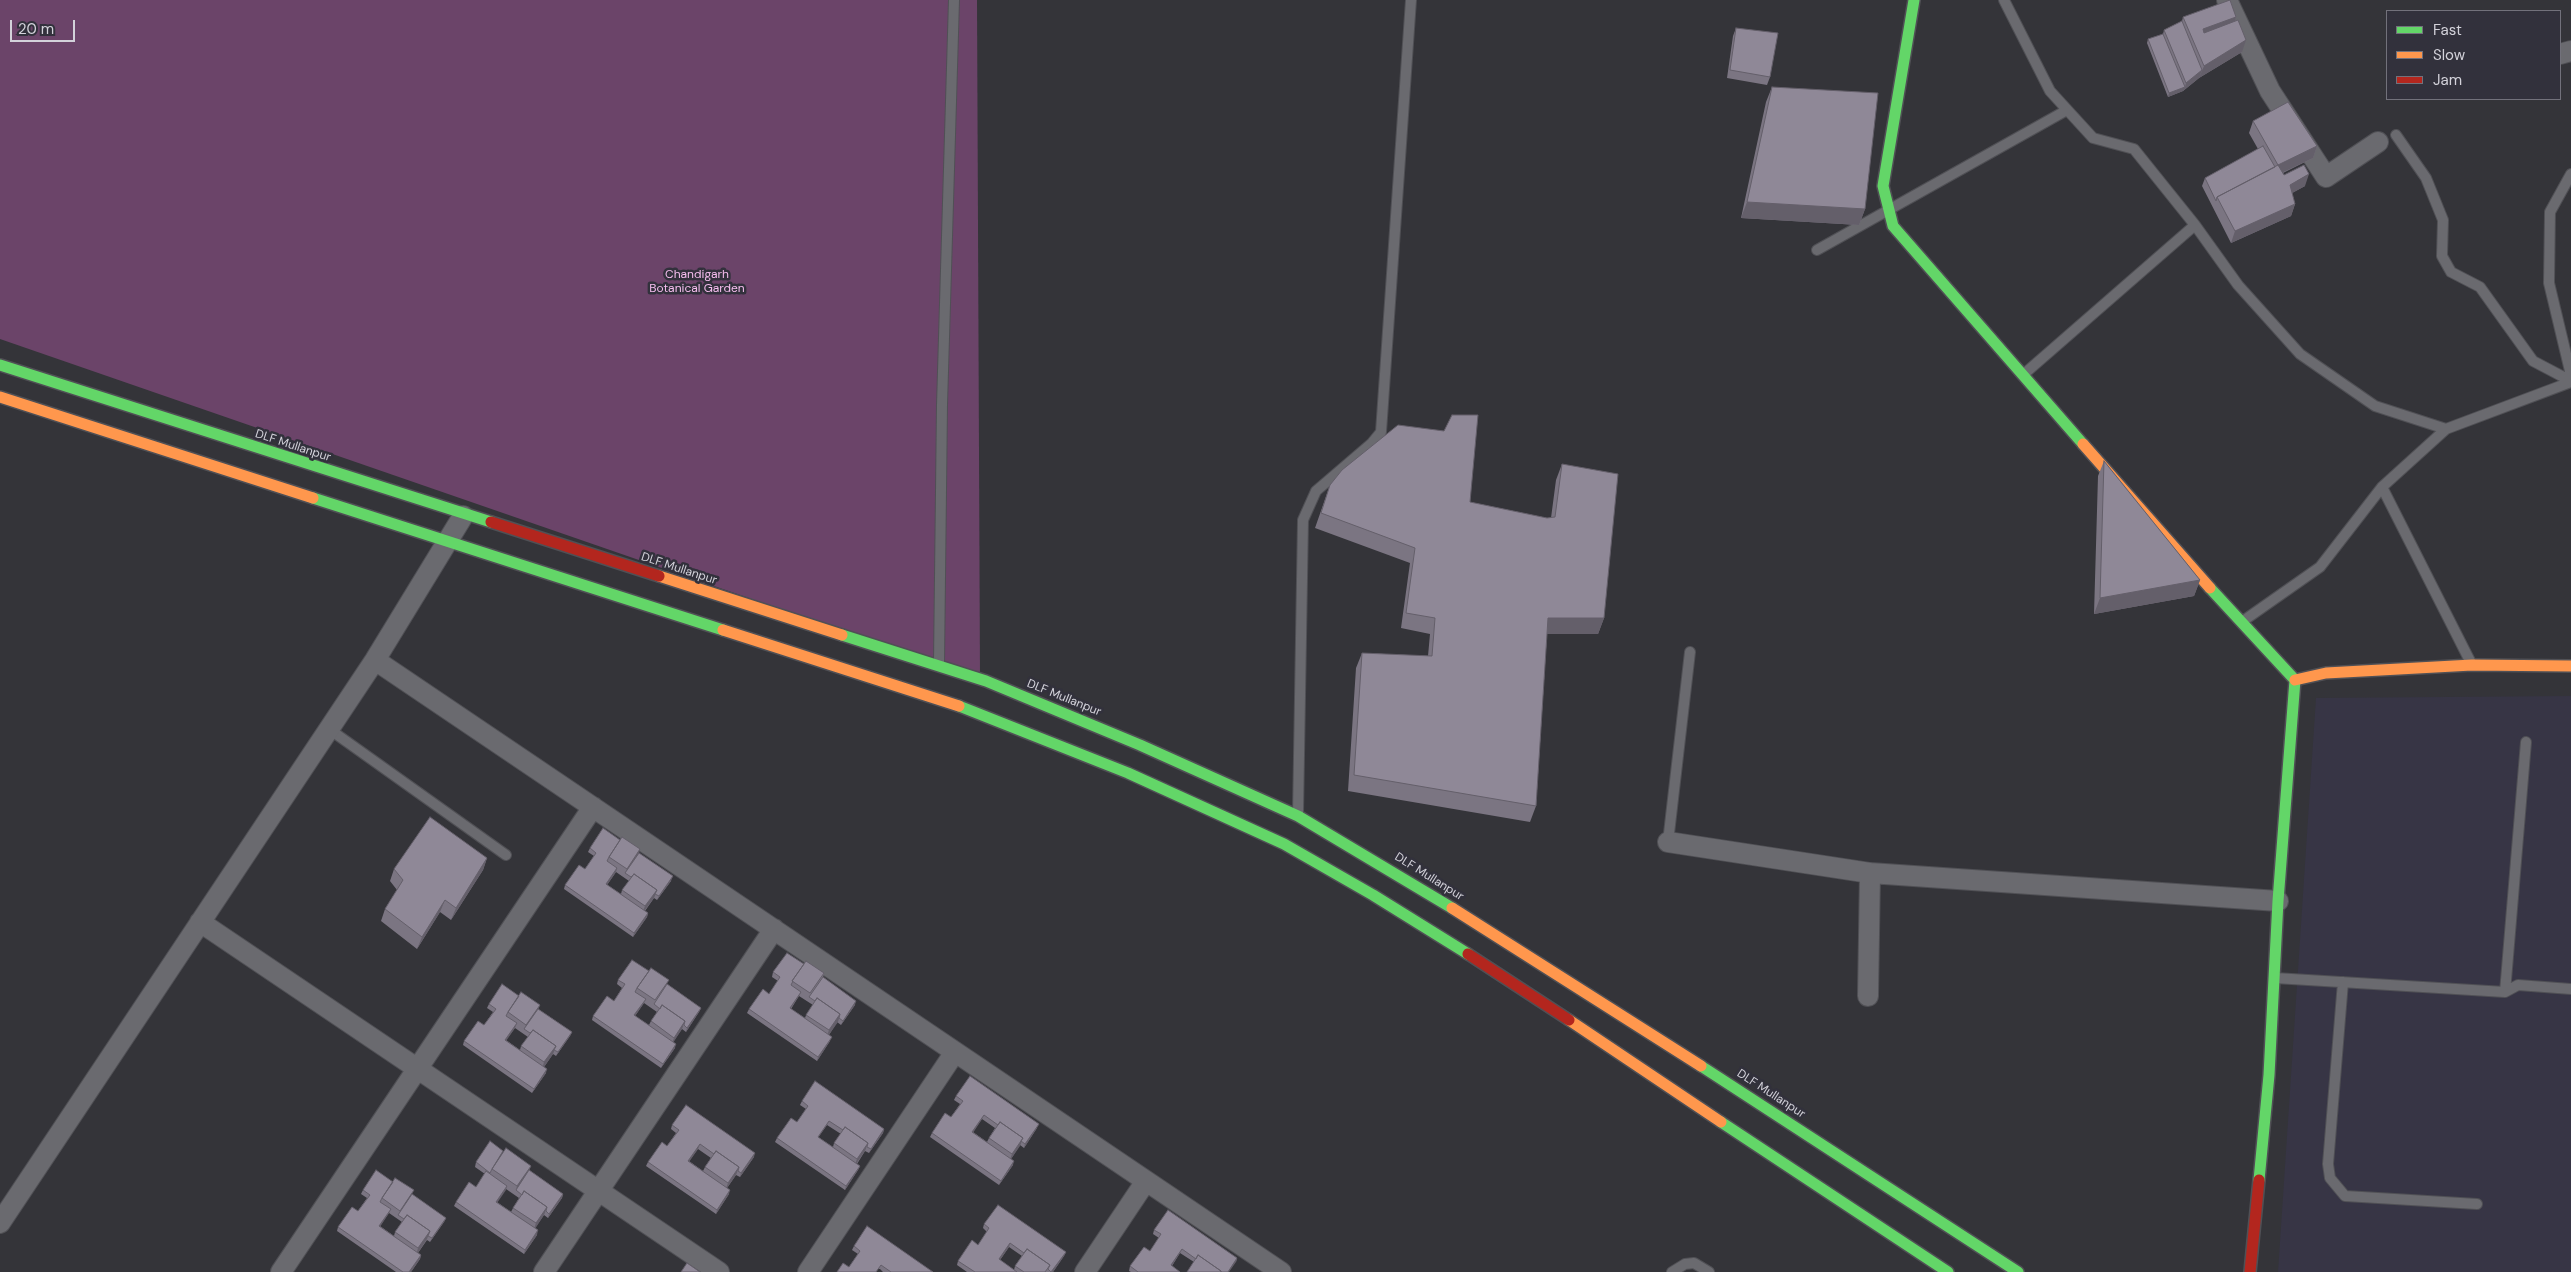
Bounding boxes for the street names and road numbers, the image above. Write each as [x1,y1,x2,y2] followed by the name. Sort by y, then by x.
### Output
[253,427,333,465] street label: DLF Mullanpur
[639,550,719,588] street label: DLF Mullanpur
[1025,677,1103,719] street label: DLF Mullanpur
[1392,850,1466,904] street label: DLF Mullanpur
[1734,1067,1808,1121] street label: DLF Mullanpur

